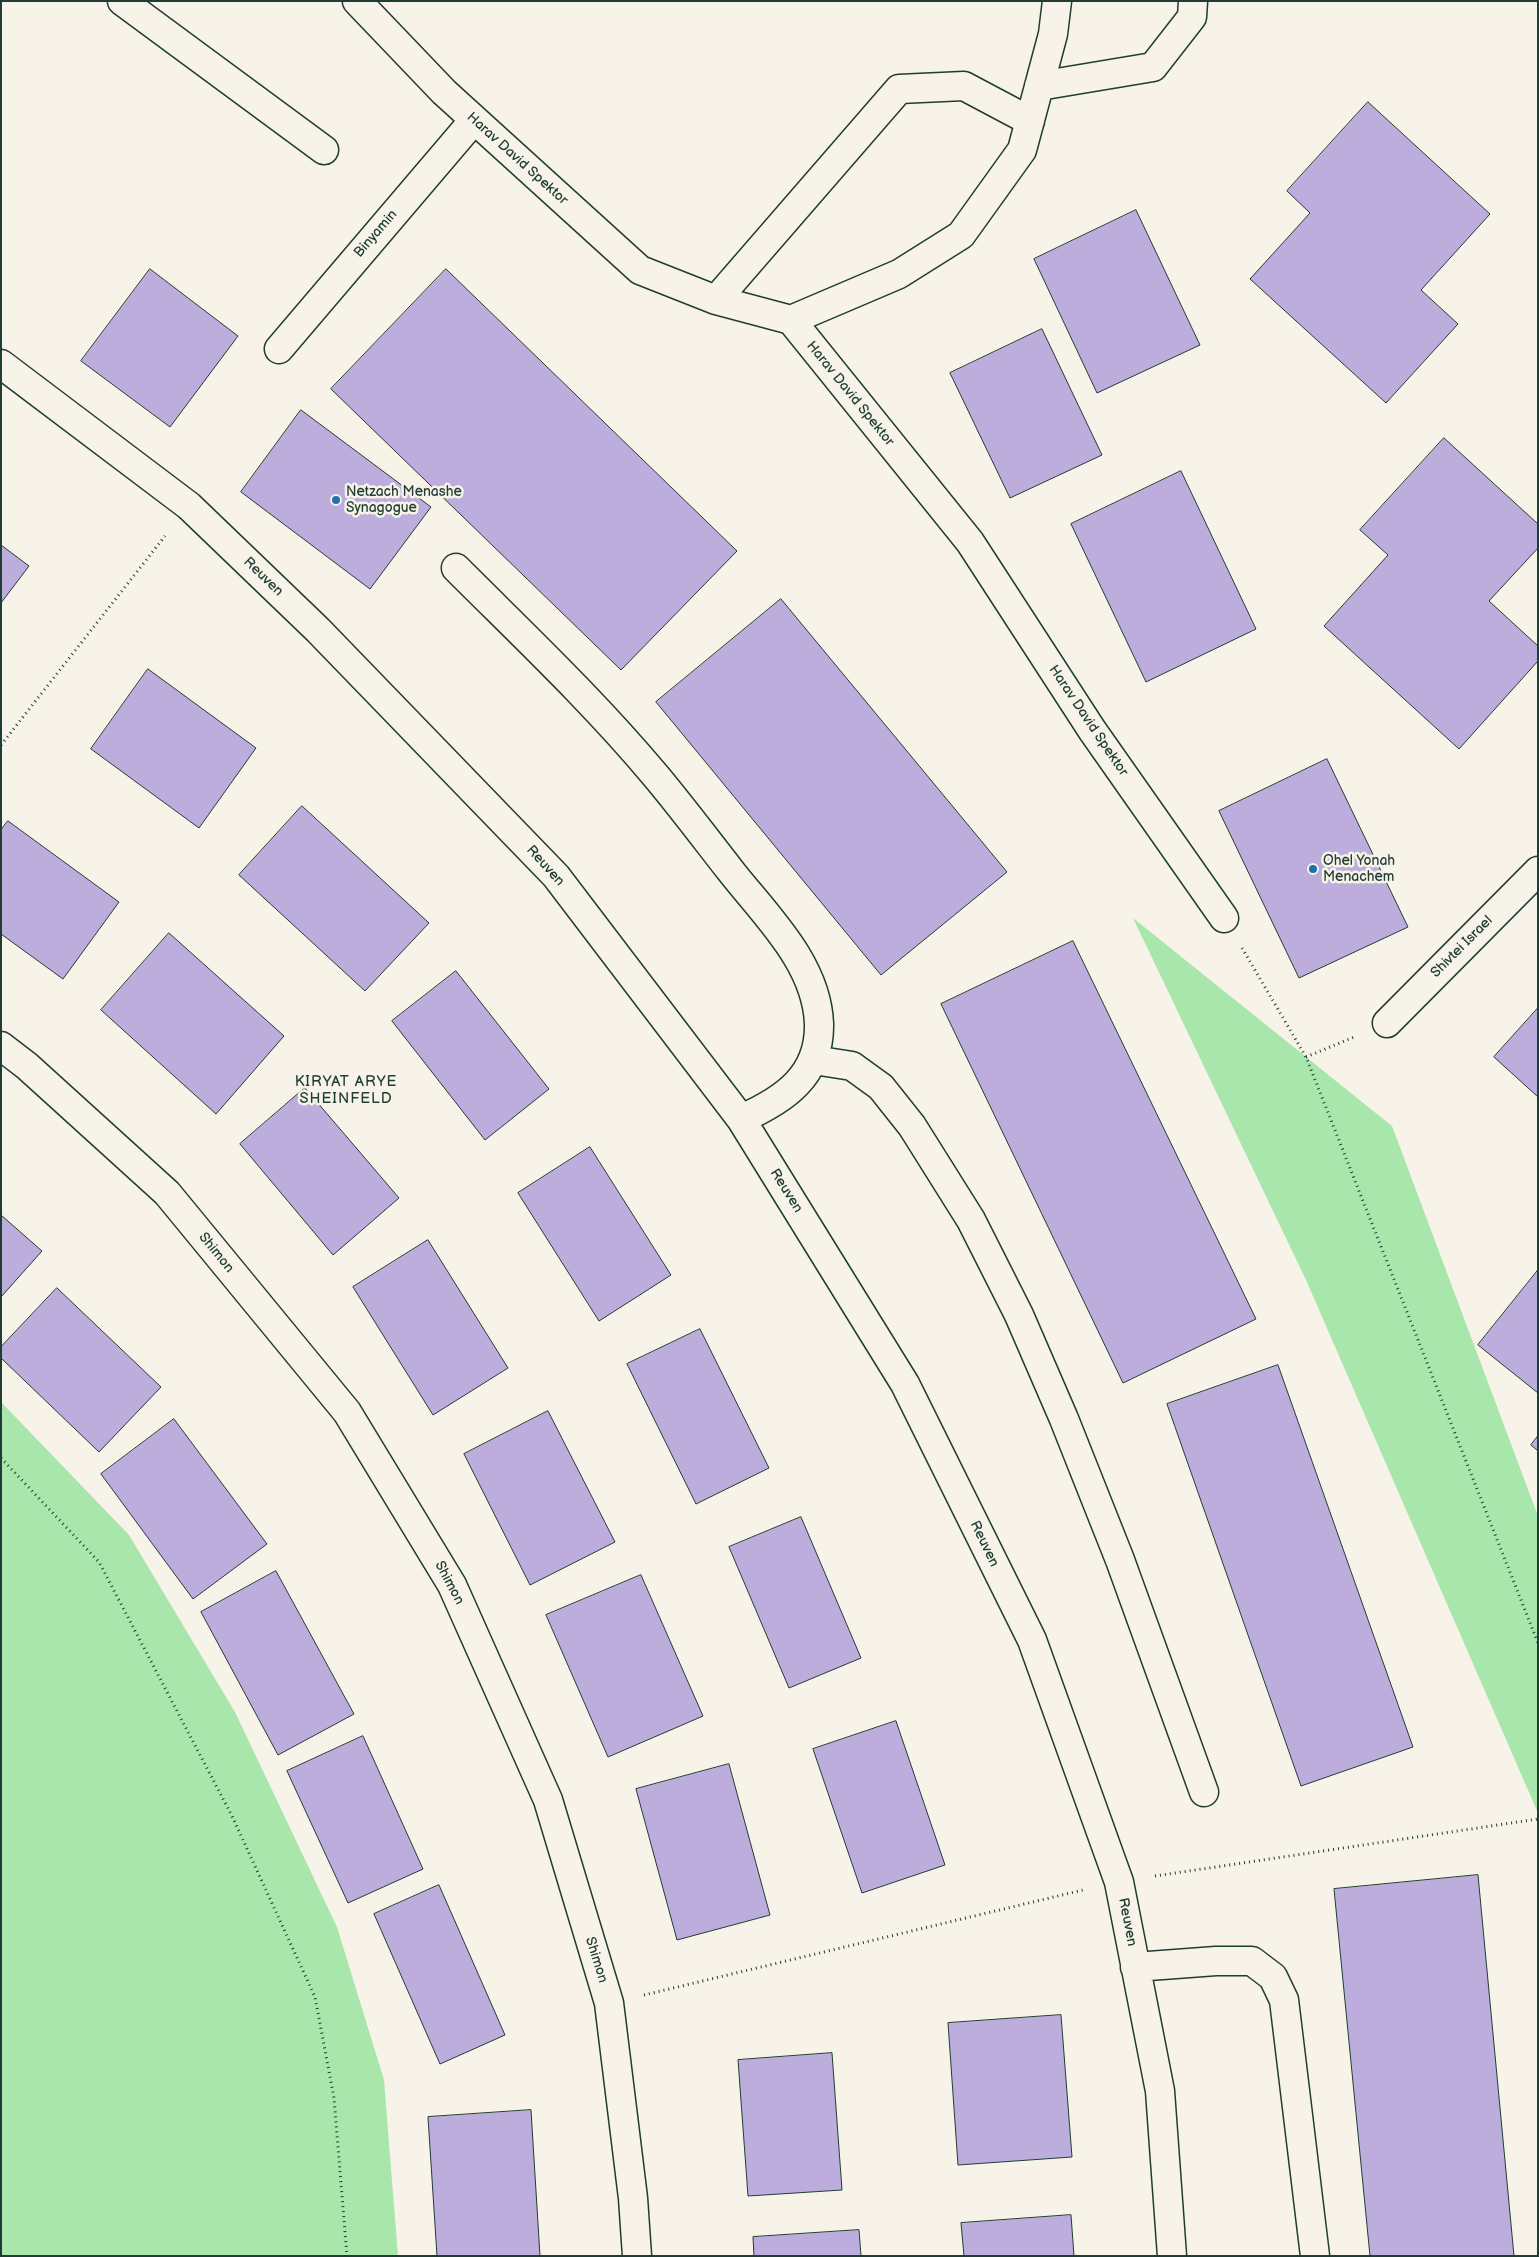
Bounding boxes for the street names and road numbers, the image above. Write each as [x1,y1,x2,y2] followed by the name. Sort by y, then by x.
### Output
[463,109,571,209] street label: Harav David Spektor
[351,207,401,261] street label: Binyamin
[803,338,897,450] street label: Harav David Spektor
[240,554,286,600] street label: Reuven
[1045,662,1131,780] street label: Harav David Spektor
[522,842,568,890] street label: Reuven
[1428,913,1496,981] street label: Shivtei Israel
[766,1166,806,1216] street label: Reuven
[195,1229,237,1277] street label: Shimon
[966,1518,1002,1570] street label: Reuven
[431,1558,467,1608] street label: Shimon
[1114,1896,1140,1948] street label: Reuven
[581,1935,611,1985] street label: Shimon

